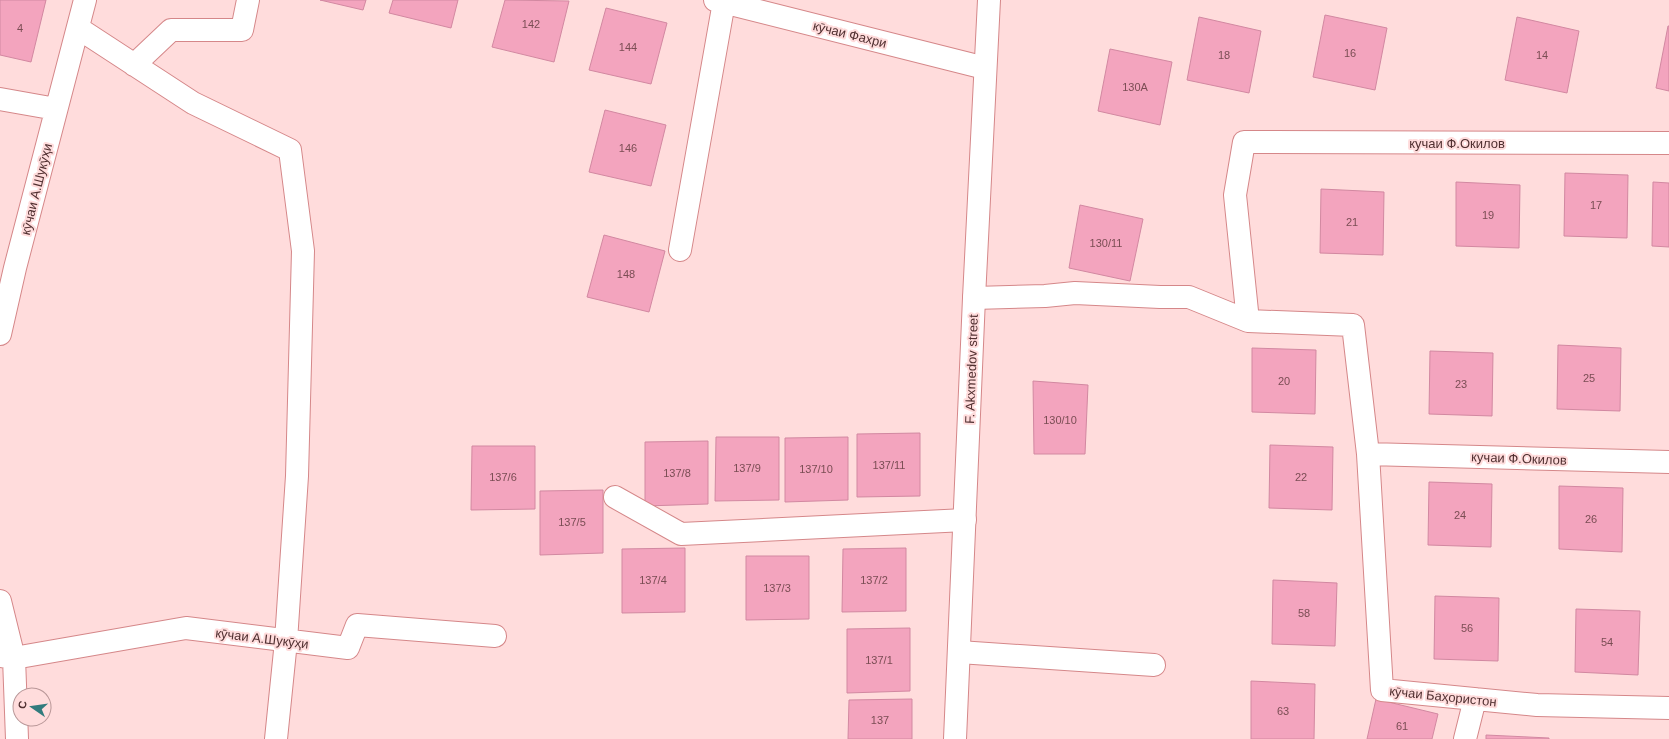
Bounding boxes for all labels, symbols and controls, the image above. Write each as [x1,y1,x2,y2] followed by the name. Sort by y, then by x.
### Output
[522,18,540,30] house number: 142
[812,18,888,51] street label: кӯчаи Фахри
[17,22,23,34] house number: 4
[619,41,637,53] house number: 144
[1344,47,1356,59] house number: 16
[1218,49,1230,61] house number: 18
[1536,49,1548,61] house number: 14
[1122,81,1149,93] house number: 130А
[1409,136,1505,151] street label: кучаи Ф.Окилов
[18,142,55,236] street label: кӯчаи А.Шукӯҳи
[619,142,637,154] house number: 146
[1590,199,1602,211] house number: 17
[1482,209,1494,221] house number: 19
[1346,216,1358,228] house number: 21
[1090,237,1122,249] house number: 130/11
[617,268,635,280] house number: 148
[962,313,981,424] street label: F. Akxmedov street
[1583,372,1595,384] house number: 25
[1278,375,1290,387] house number: 20
[1455,378,1467,390] house number: 23
[1043,414,1077,426] house number: 130/10
[1471,449,1567,468] street label: кучаи Ф.Окилов
[873,459,905,471] house number: 137/11
[733,462,761,474] house number: 137/9
[799,463,833,475] house number: 137/10
[663,467,691,479] house number: 137/8
[489,471,517,483] house number: 137/6
[1295,471,1307,483] house number: 22
[1454,509,1466,521] house number: 24
[1585,513,1597,525] house number: 26
[558,516,586,528] house number: 137/5
[639,574,667,586] house number: 137/4
[860,574,888,586] house number: 137/2
[763,582,791,594] house number: 137/3
[1298,607,1310,619] house number: 58
[1461,622,1473,634] house number: 56
[215,625,309,652] street label: кӯчаи А.Шукӯҳи
[1601,636,1613,648] house number: 54
[865,654,893,666] house number: 137/1
[1389,683,1497,710] street label: кӯчаи Баҳористон
[12,687,52,727] north arrow
[16,699,29,710] text: С
[1277,705,1289,717] house number: 63
[871,714,889,726] house number: 137
[1396,720,1408,732] house number: 61

